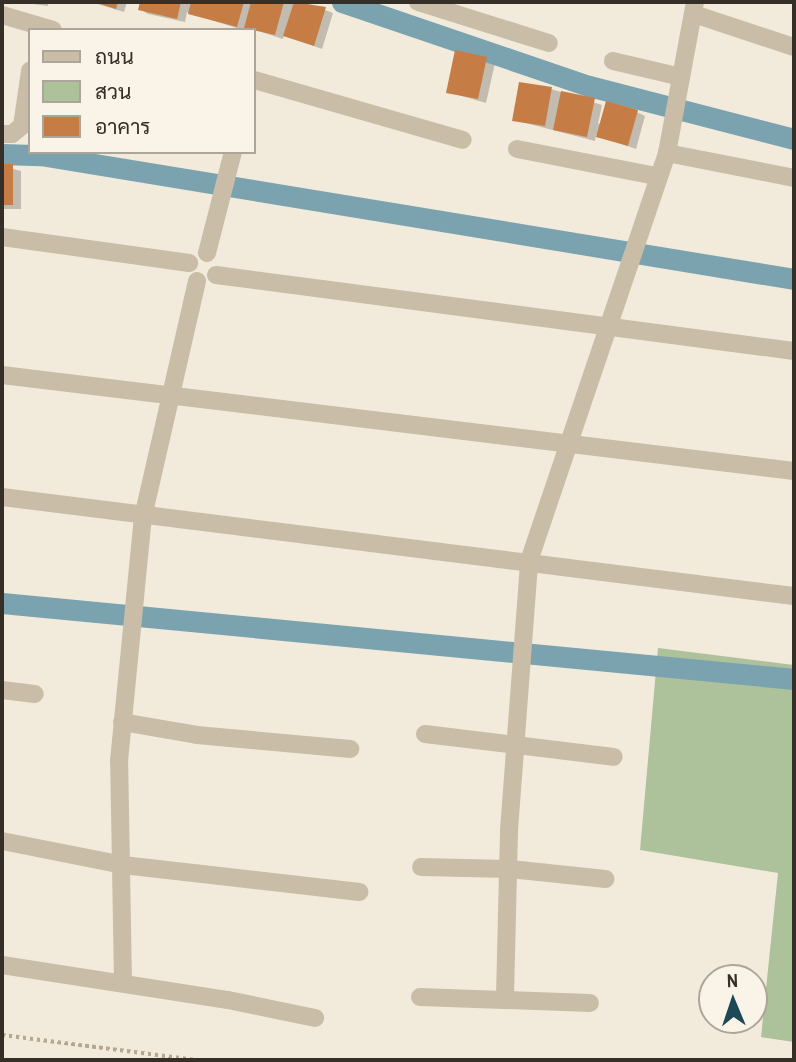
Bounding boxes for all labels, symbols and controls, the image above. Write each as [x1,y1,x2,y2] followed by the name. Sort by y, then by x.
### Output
[28,28,256,154] legend
[95,42,134,71] text: ถนน
[95,77,131,106] text: สวน
[95,112,151,141] text: อาคาร
[698,964,768,1034] north arrow
[726,967,738,993] text: N

